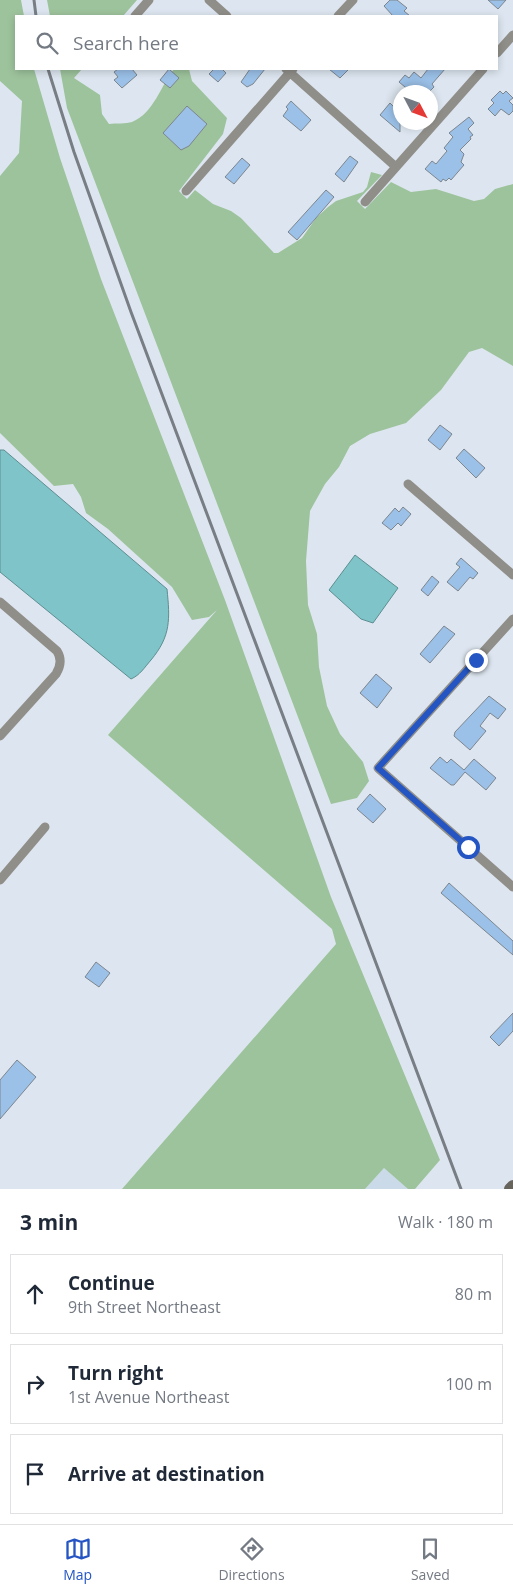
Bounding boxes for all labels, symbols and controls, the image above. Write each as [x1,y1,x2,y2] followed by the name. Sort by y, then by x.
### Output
[15,15,498,70] search box
[33,29,61,57] icon: search
[73,30,179,56] text: Search here
[393,85,438,130] north arrow
[465,649,488,672] route end
[457,836,480,859] route start
[20,1208,78,1236] text: 3 min
[398,1211,493,1233] text: Walk · 180 m
[68,1270,155,1296] text: Continue
[21,1280,49,1308] icon: ahead
[455,1283,492,1305] text: 80 m
[68,1296,221,1318] text: 9th Street Northeast
[68,1360,163,1386] text: Turn right
[21,1370,49,1398] icon: right
[446,1373,492,1395] text: 100 m
[68,1386,229,1408] text: 1st Avenue Northeast
[21,1460,49,1488] icon: arrive
[68,1461,265,1487] text: Arrive at destination
[63,1535,92,1584] tab: Map
[218,1535,285,1584] tab: Directions
[411,1535,450,1584] tab: Saved

